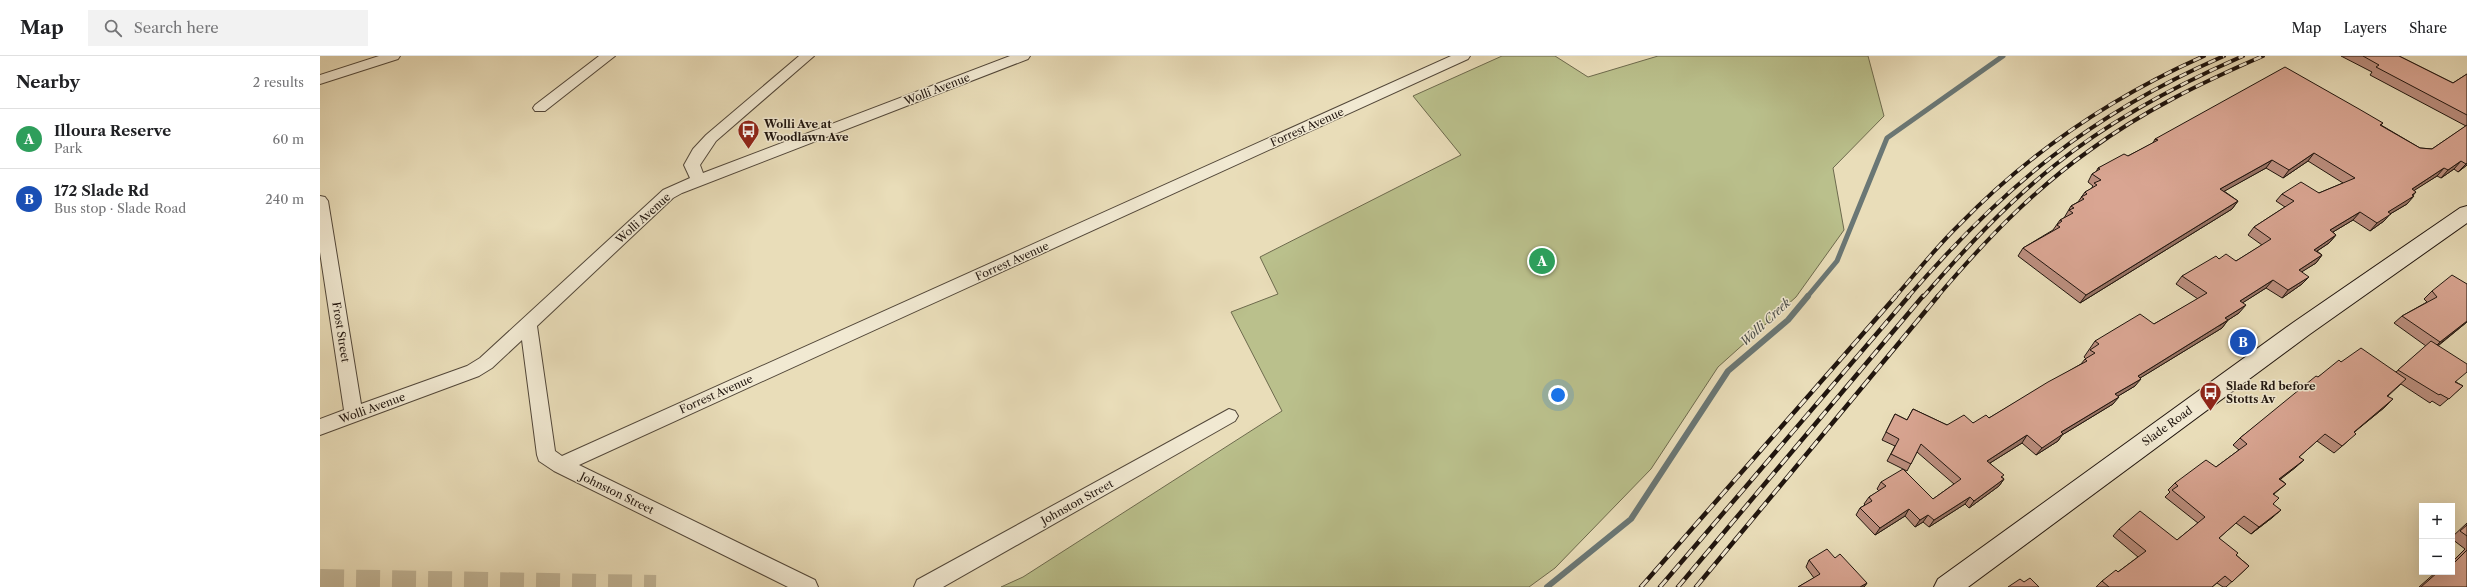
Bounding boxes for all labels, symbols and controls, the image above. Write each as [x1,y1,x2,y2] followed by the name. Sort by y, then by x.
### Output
[88,10,368,46] search box
[20,16,64,39] text: Map
[102,17,124,39] icon: search
[134,18,219,37] text: Search here
[2291,19,2321,37] text: Map
[2343,19,2387,37] text: Layers
[2409,19,2447,37] text: Share
[901,70,972,108] street label: Wolli Avenue
[16,72,80,92] text: Nearby
[253,74,304,90] text: 2 results
[1268,105,1346,149] street label: Forrest Avenue
[735,117,761,150] bus stop icon: Wolli Ave at Woodlawn Ave
[763,117,849,144] place label: Wolli Ave at Woodlawn Ave
[54,121,171,140] text: Illoura Reserve
[24,131,34,147] text: A
[273,131,304,147] text: 60 m
[54,140,82,156] text: Park
[54,181,149,200] text: 172 Slade Rd
[612,190,673,247] street label: Wolli Avenue
[24,191,34,207] text: B
[265,191,304,207] text: 240 m
[54,200,186,216] text: Bus stop · Slade Road
[973,239,1051,283] street label: Forrest Avenue
[1529,246,1555,276] pin: A
[1737,294,1794,349] water label: Wolli Creek
[329,301,353,363] street label: Frost Street
[2230,327,2256,357] pin: B
[677,372,755,416] street label: Forrest Avenue
[2198,379,2224,412] bus stop icon: Slade Rd before Stotts Av
[2226,379,2316,406] place label: Slade Rd before Stotts Av
[1548,385,1568,405] your location
[336,390,407,427] street label: Wolli Avenue
[2139,403,2195,449] street label: Slade Road
[576,468,656,517] street label: Johnston Street
[1037,476,1116,529] street label: Johnston Street
[2419,503,2455,575] map controls
[2419,503,2455,539] button: +
[2419,539,2455,575] button: −

